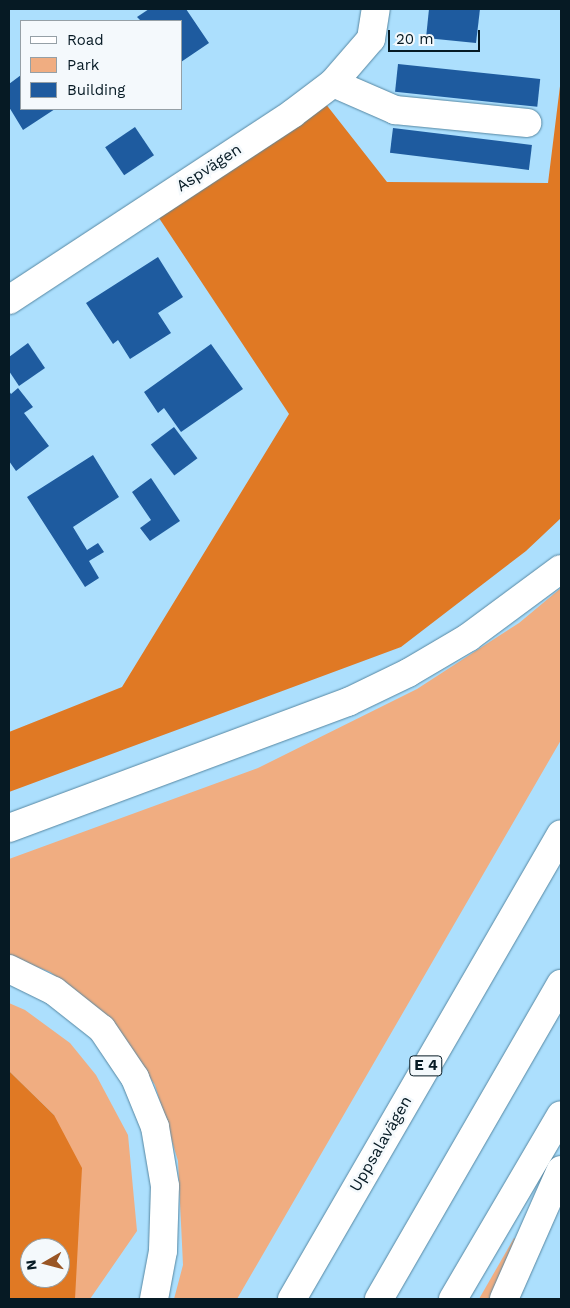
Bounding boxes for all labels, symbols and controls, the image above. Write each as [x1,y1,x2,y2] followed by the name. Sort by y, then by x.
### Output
[20,20,182,110] legend
[390,20,482,52] scale bar
[396,30,434,48] text: 20 m
[67,31,104,49] text: Road
[67,56,99,74] text: Park
[67,81,125,99] text: Building
[173,140,245,196] street label: Aspvägen
[408,1054,444,1078] road number: E 4
[346,1093,416,1195] street label: Uppsalavägen
[20,1238,70,1288] north arrow
[22,1259,40,1271] text: N

